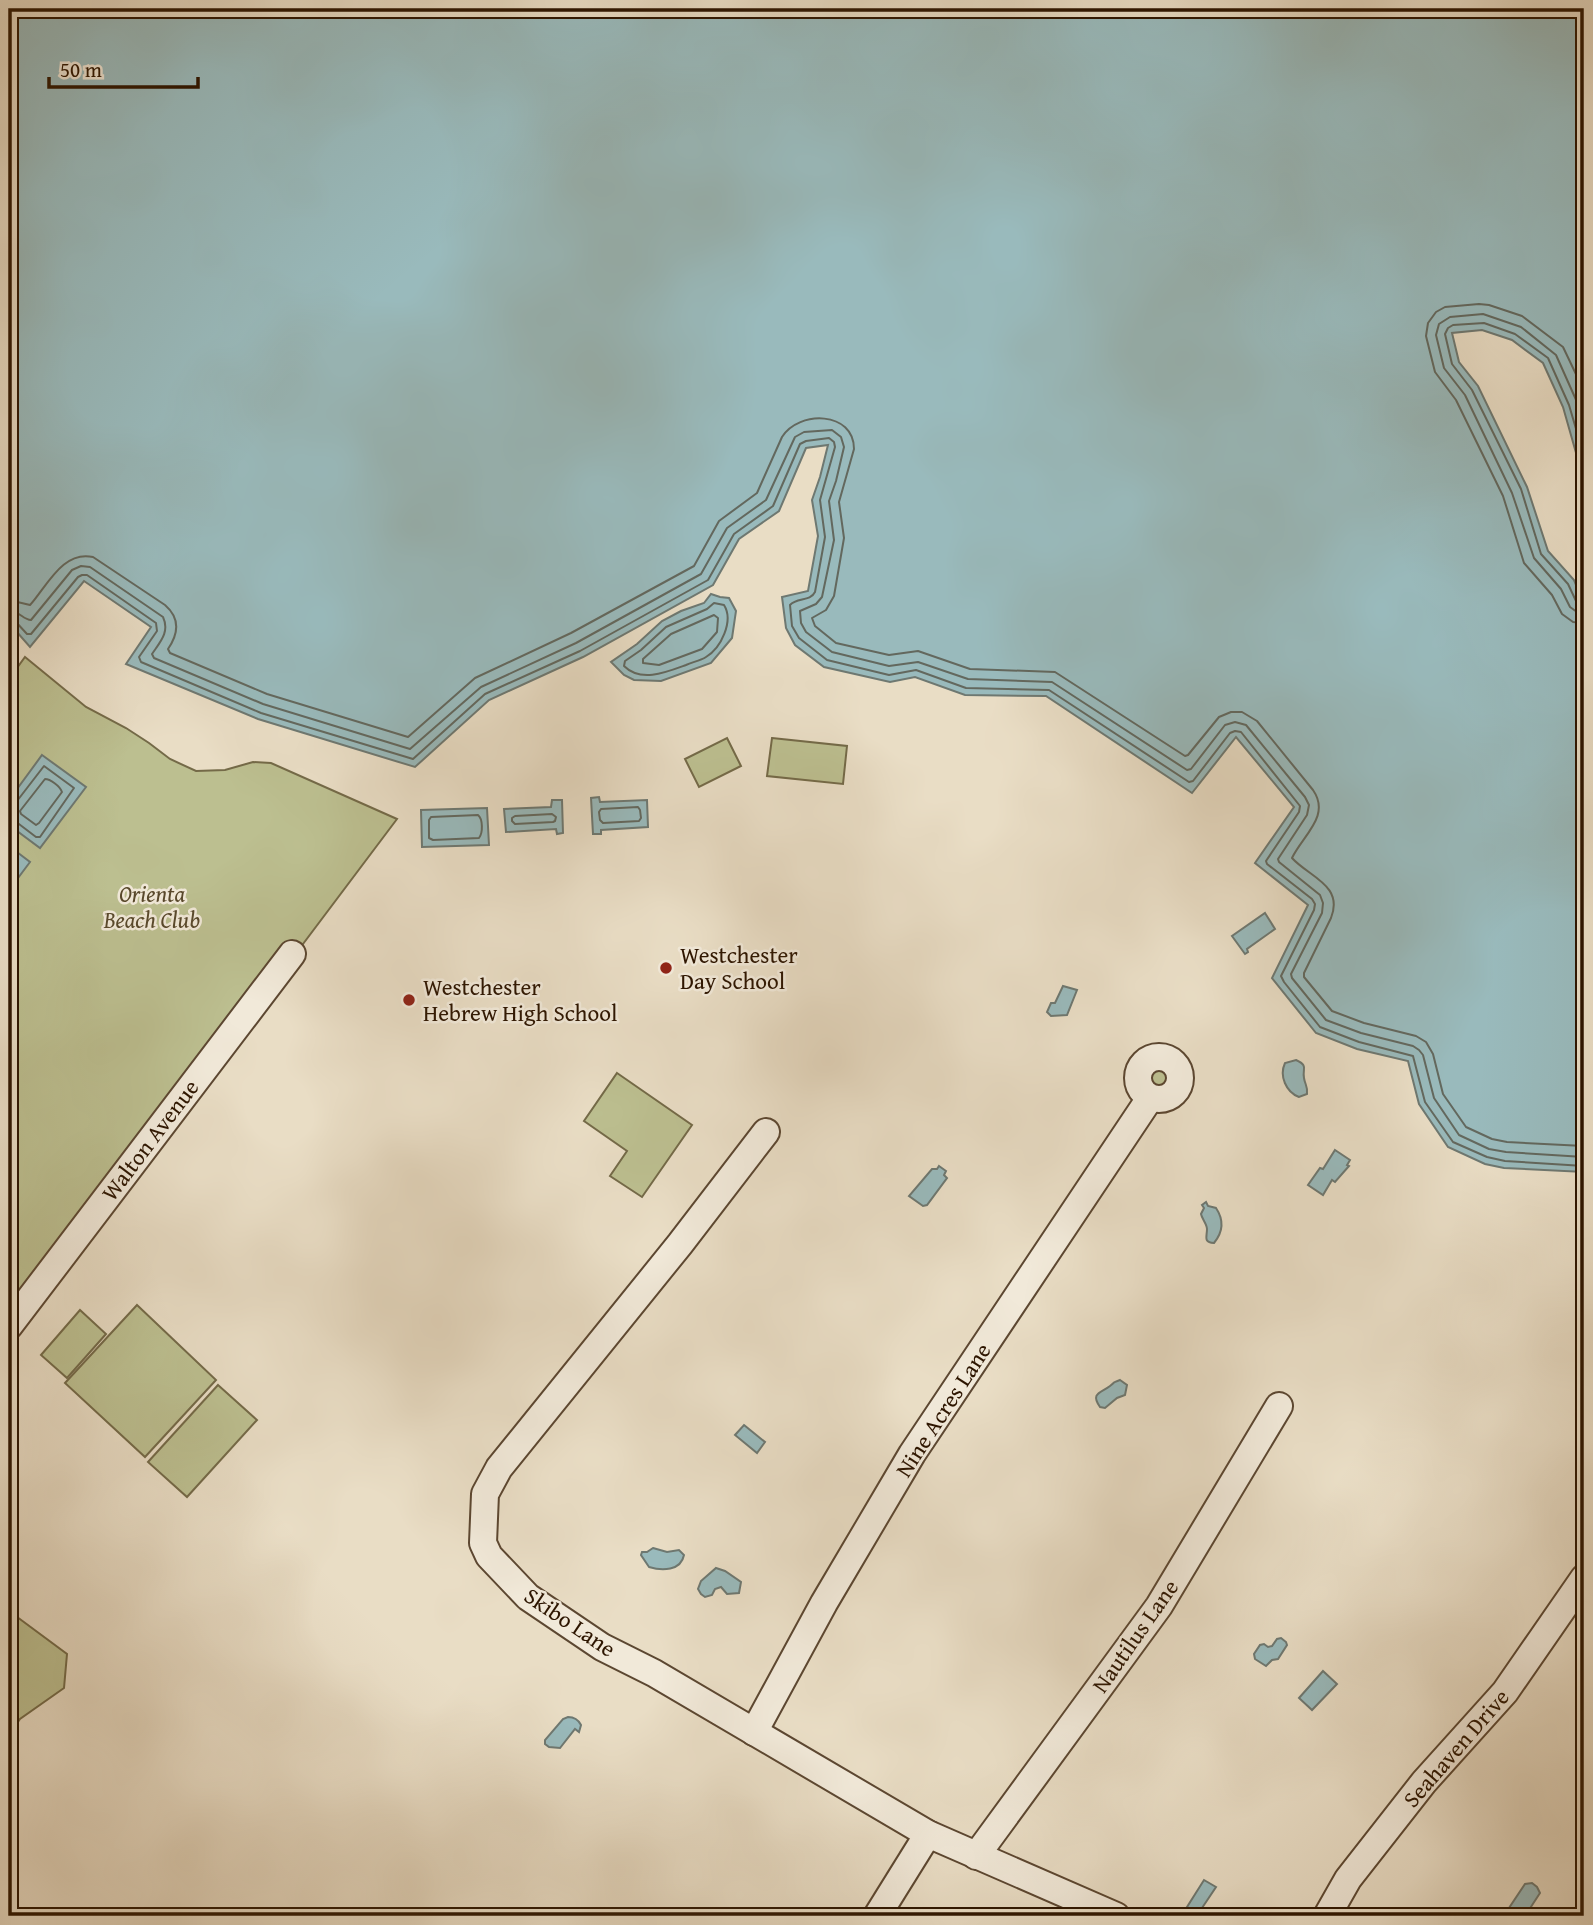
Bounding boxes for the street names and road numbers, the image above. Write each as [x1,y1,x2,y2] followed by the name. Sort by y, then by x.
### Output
[93,1072,206,1207] street label: Walton Avenue
[887,1336,998,1483] street label: Nine Acres Lane
[1083,1572,1186,1699] street label: Nautilus Lane
[518,1579,623,1664] street label: Skibo Lane
[1395,1681,1517,1814] street label: Seahaven Drive

